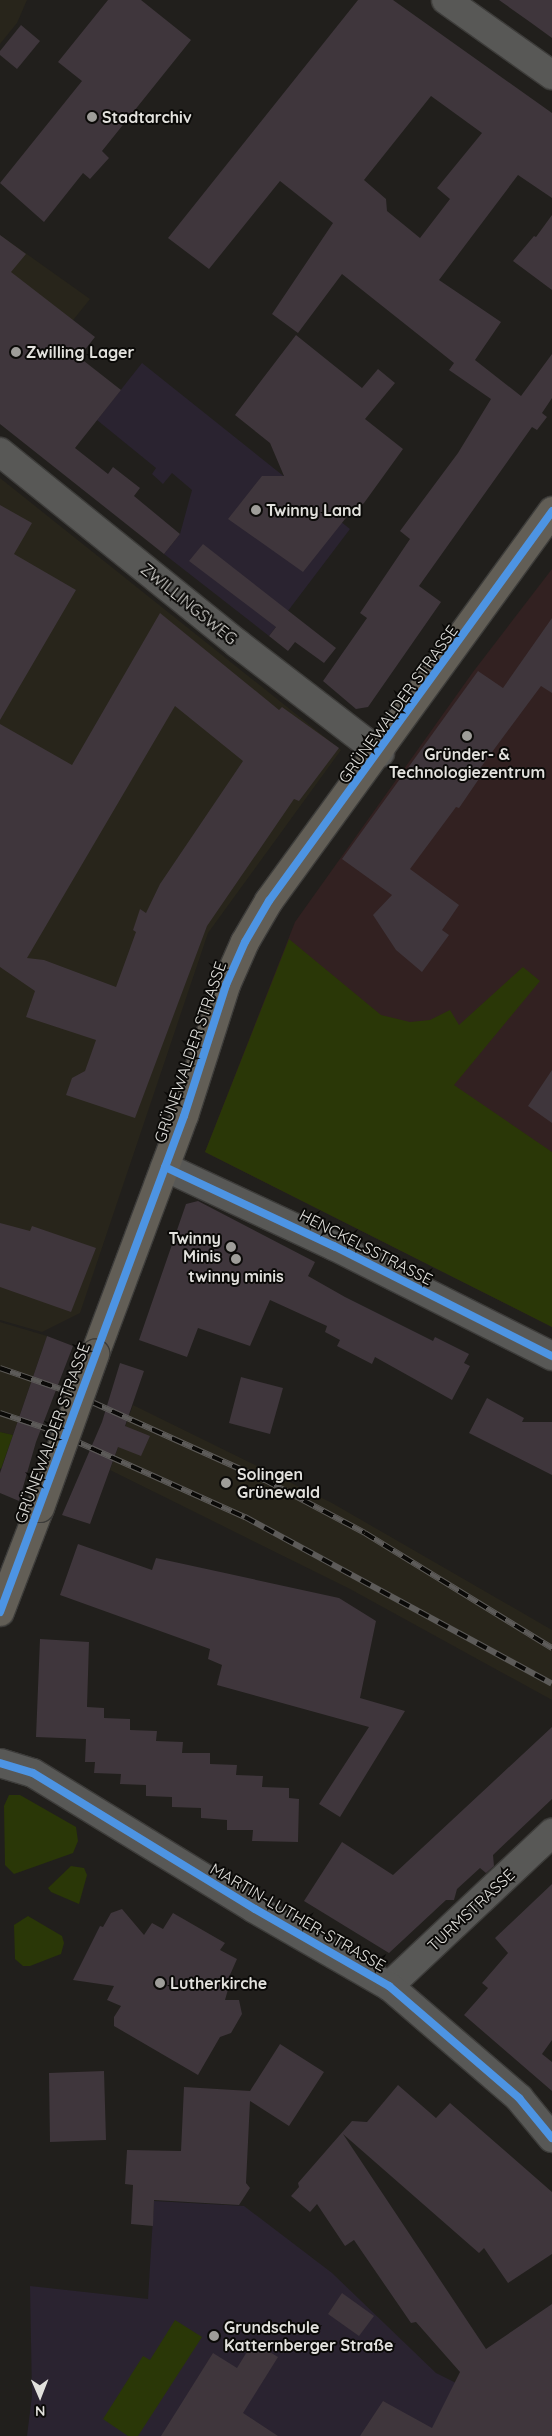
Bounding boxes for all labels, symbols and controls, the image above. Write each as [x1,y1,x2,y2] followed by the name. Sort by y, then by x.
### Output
[102,107,192,127] place label: Stadtarchiv
[86,111,98,123] marker: Stadtarchiv
[26,342,134,362] place label: Zwilling Lager
[10,346,22,358] marker: Zwilling Lager
[266,500,362,520] place label: Twinny Land
[250,504,262,516] marker: Twinny Land
[137,559,241,649] street label: ZWILLINGSWEG
[334,621,462,787] street label: GRÜNEWALDER STRASSE
[461,730,473,742] marker: Gründer- & Technologiezentrum
[389,744,545,782] place label: Gründer- & Technologiezentrum
[150,959,230,1145] street label: GRÜNEWALDER STRASSE
[296,1205,436,1289] street label: HENCKELSSTRASSE
[168,1228,221,1266] place label: Twinny Minis
[225,1241,237,1253] marker: Twinny Minis
[230,1253,242,1265] marker: twinny minis
[188,1266,284,1286] place label: twinny minis
[10,1340,94,1526] street label: GRÜNEWALDER STRASSE
[237,1464,320,1502] place label: Solingen Grünewald
[219,1476,233,1490] marker: Solingen Grünewald
[207,1859,389,1975] street label: MARTIN-LUTHER-STRASSE
[424,1865,518,1955] street label: TURMSTRASSE
[170,1973,267,1993] place label: Lutherkirche
[154,1977,166,1989] marker: Lutherkirche
[224,2317,393,2355] place label: Grundschule Katternberger Straße
[208,2330,220,2342] marker: Grundschule Katternberger Straße
[15,2371,65,2421] north arrow
[35,2402,46,2420] text: N

